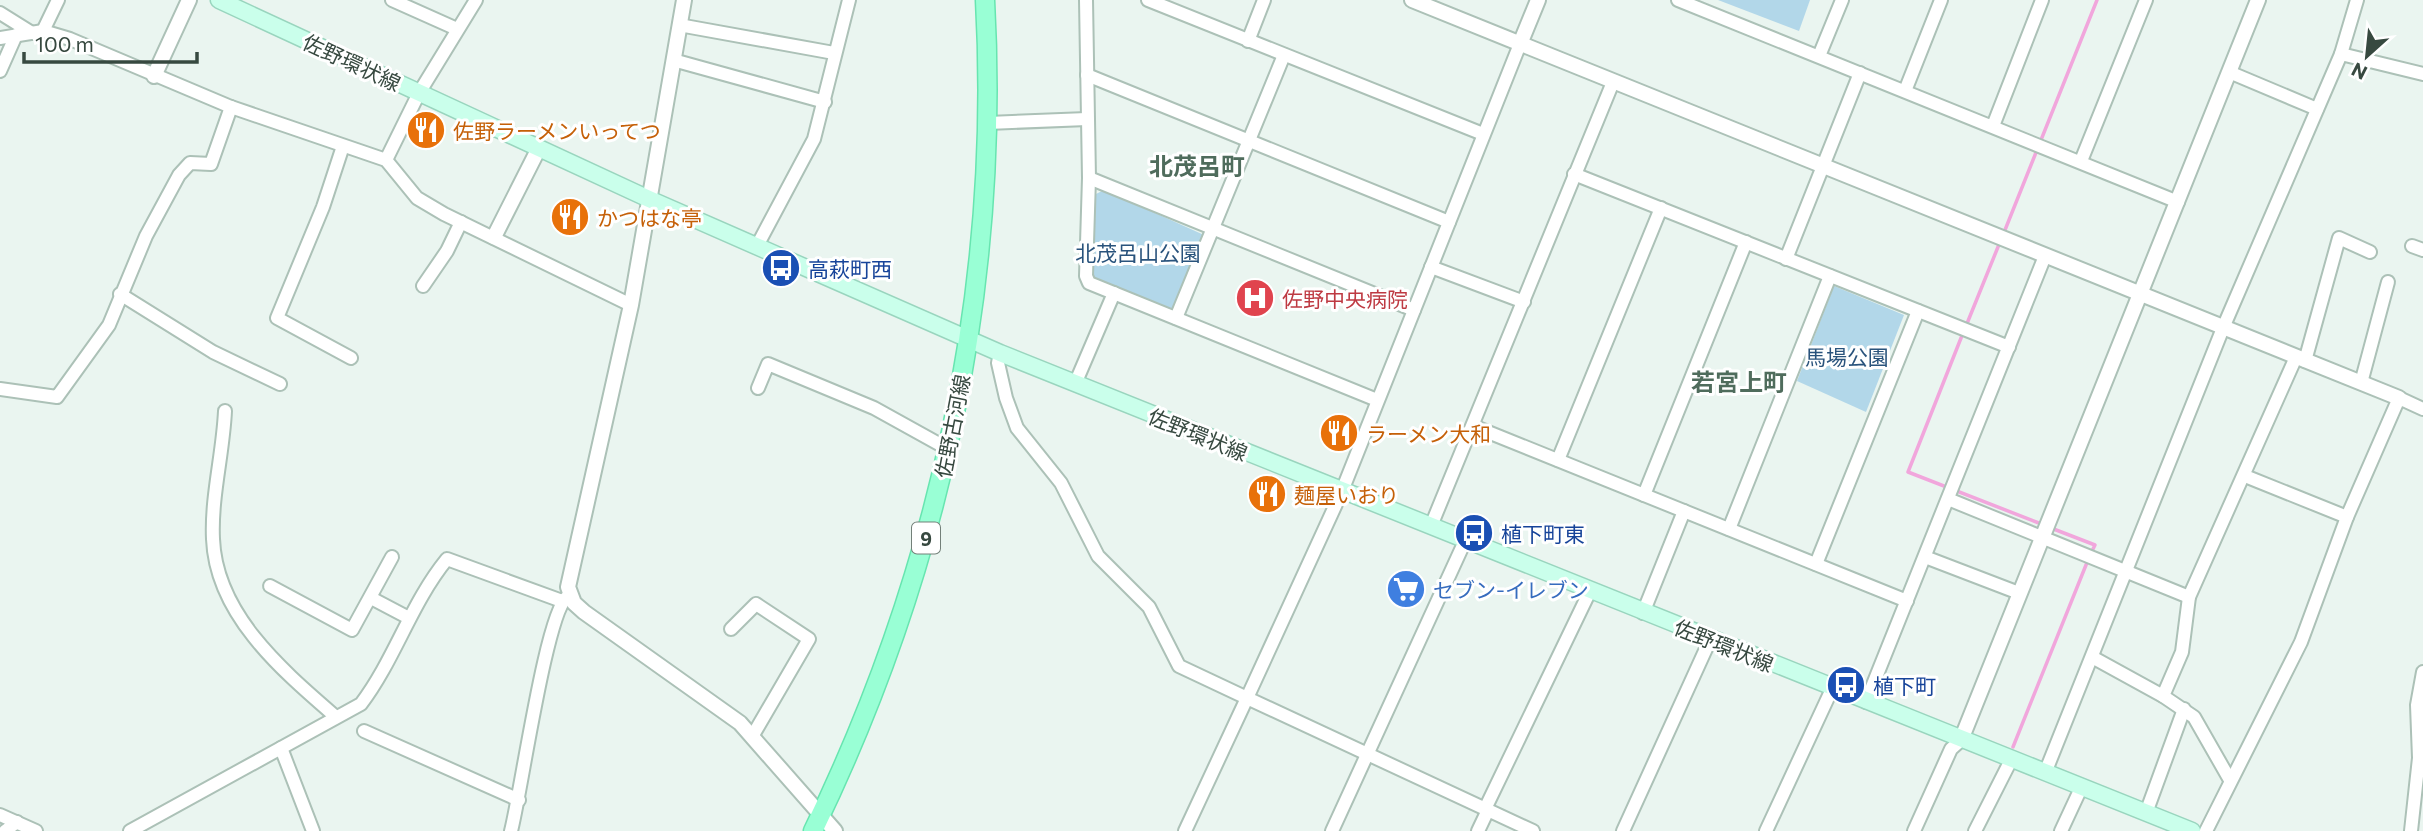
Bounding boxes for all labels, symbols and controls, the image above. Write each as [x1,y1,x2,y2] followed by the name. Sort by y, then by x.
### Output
[24,21,198,65] scale bar
[2332,21,2402,91] north arrow
[299,28,405,96] street label: 佐野環状線
[35,31,94,56] text: 100 m
[2347,58,2371,85] text: N
[405,109,447,151] restaurant icon: 佐野ラーメンいってつ
[453,118,661,143] place label: 佐野ラーメンいってつ
[1149,151,1245,180] district label: 北茂呂町
[549,196,591,238] restaurant icon: かつはな亭
[597,205,702,230] place label: かつはな亭
[1075,240,1201,265] park label: 北茂呂山公園
[760,247,802,289] bus stop icon: 高萩町西
[808,256,892,281] place label: 高萩町西
[1234,277,1276,319] hospital icon: 佐野中央病院
[1282,286,1408,311] place label: 佐野中央病院
[1805,344,1889,369] park label: 馬場公園
[1691,367,1787,396] district label: 若宮上町
[930,372,974,480] street label: 佐野古河線
[1145,403,1251,465] street label: 佐野環状線
[1318,412,1360,454] restaurant icon: ラーメン大和
[1366,421,1491,446] place label: ラーメン大和
[1246,473,1288,515] restaurant icon: 麺屋いおり
[1294,482,1399,507] place label: 麺屋いおり
[1453,512,1495,554] bus stop icon: 植下町東
[1501,521,1585,546] place label: 植下町東
[912,523,940,554] road number: 9
[1385,568,1427,610] supermarket icon: セブン-イレブン
[1433,577,1589,602] place label: セブン-イレブン
[1671,614,1777,676] street label: 佐野環状線
[1825,664,1867,706] bus stop icon: 植下町
[1873,673,1936,698] place label: 植下町

